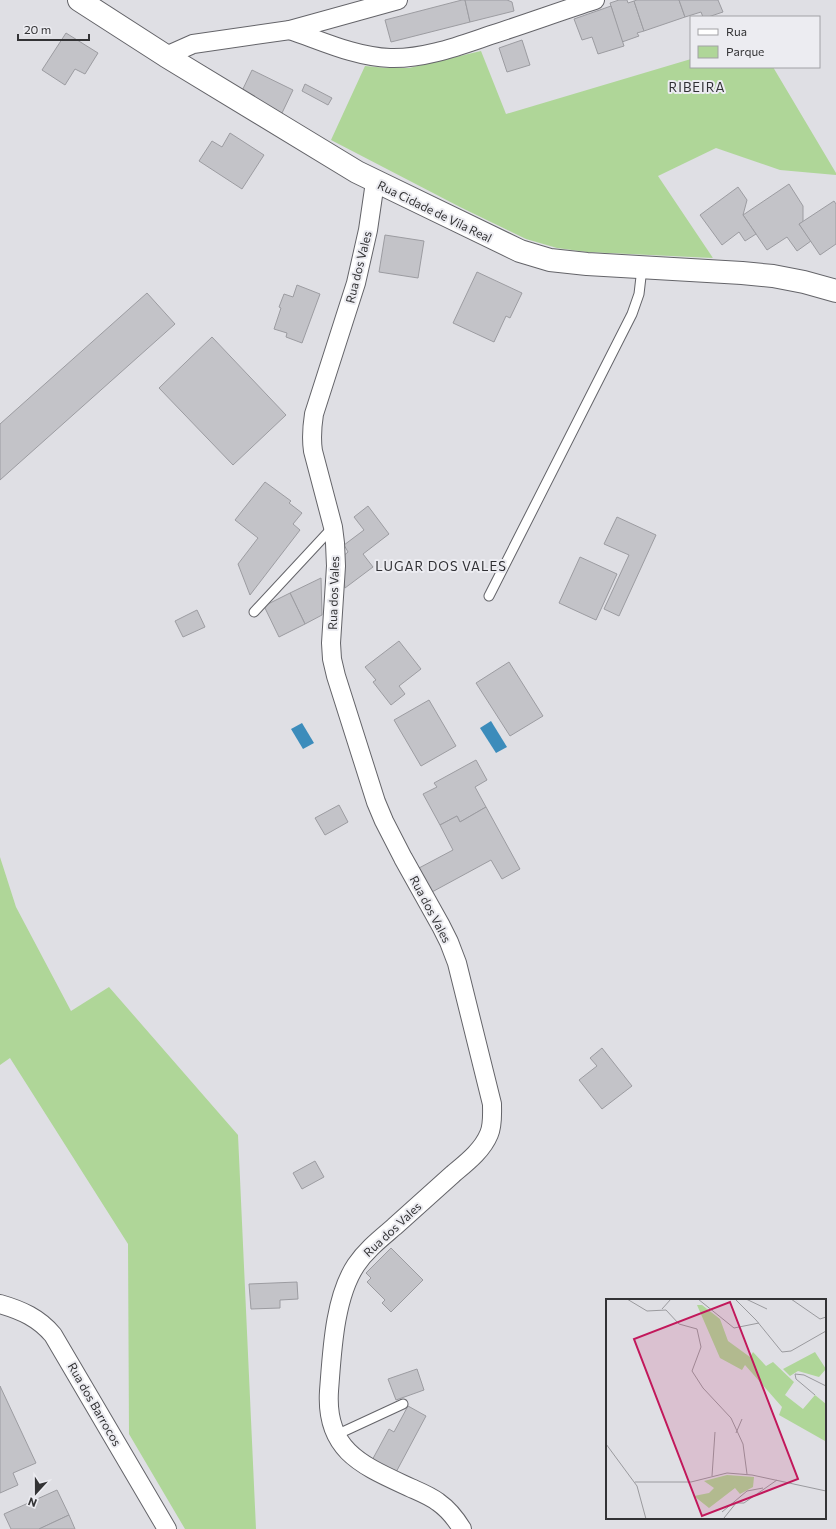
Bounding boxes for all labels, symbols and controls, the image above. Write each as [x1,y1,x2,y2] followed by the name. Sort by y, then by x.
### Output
[18,16,89,42] scale bar
[690,16,820,68] legend
[24,22,51,36] text: 20 m
[726,24,747,38] text: Rua
[726,44,764,58] text: Parque
[669,79,725,95] district label: RIBEIRA
[376,177,494,245] street label: Rua Cidade de Vila Real
[342,230,374,304] street label: Rua dos Vales
[325,556,341,630] street label: Rua dos Vales
[375,558,507,574] district label: LUGAR DOS VALES
[408,873,454,945] street label: Rua dos Vales
[360,1199,424,1259] street label: Rua dos Vales
[606,1299,826,1519] inset map
[65,1360,125,1448] street label: Rua dos Barrocos
[16,1473,56,1513] north arrow
[26,1495,38,1510] text: N

